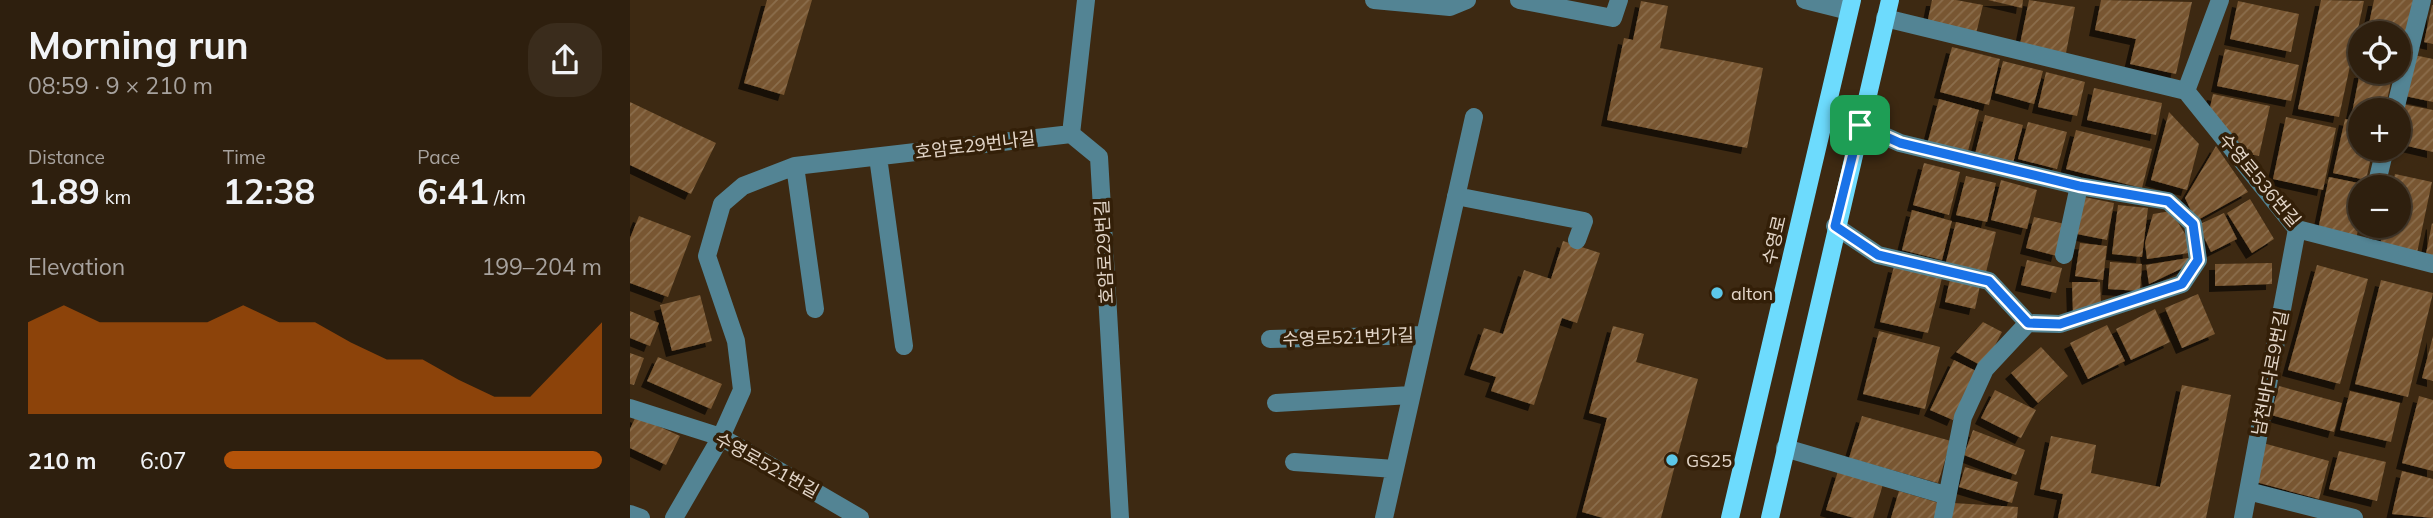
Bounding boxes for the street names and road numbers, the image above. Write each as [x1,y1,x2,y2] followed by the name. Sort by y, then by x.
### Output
[914,126,1036,164] street label: 호암로29번나길
[2214,128,2306,232] street label: 수영로536번길
[1090,199,1118,305] street label: 호암로29번길
[1757,213,1791,267] street label: 수영로
[2247,309,2293,437] street label: 남천바다로9번길
[1282,323,1414,351] street label: 수영로521번가길
[711,427,823,503] street label: 수영로521번길

